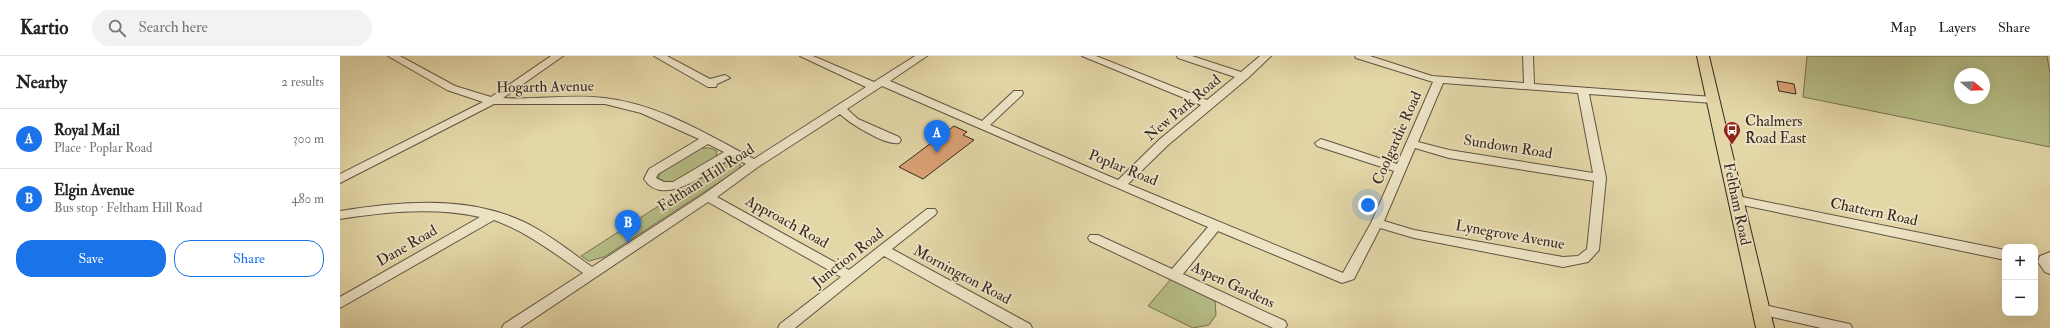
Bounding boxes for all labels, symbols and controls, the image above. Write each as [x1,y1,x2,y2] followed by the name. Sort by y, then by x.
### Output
[92,10,372,46] search box
[20,16,68,40] text: Kartio
[106,17,128,39] icon: search
[138,18,208,37] text: Search here
[1890,19,1916,36] text: Map
[1938,19,1976,36] text: Layers
[1998,19,2030,36] text: Share
[1954,68,1990,104] north arrow
[1141,70,1225,145] street label: New Park Road
[16,72,67,93] text: Nearby
[281,74,324,90] text: 2 results
[496,77,594,97] street label: Hogarth Avenue
[1368,88,1426,188] street label: Coolgardie Road
[1745,112,1807,148] place label: Chalmers Road East
[924,120,950,153] pin: A
[1722,120,1742,145] bus stop icon: Chalmers Road East
[54,121,120,140] text: Royal Mail
[25,131,33,147] text: A
[293,131,324,147] text: 300 m
[1462,131,1554,163] street label: Sundown Road
[654,139,758,216] street label: Feltham Hill Road
[54,140,152,156] text: Place · Poplar Road
[1085,145,1161,192] street label: Poplar Road
[1719,161,1755,248] street label: Feltham Road
[54,181,134,200] text: Elgin Avenue
[25,191,33,207] text: B
[291,191,324,207] text: 480 m
[741,191,832,254] street label: Approach Road
[1829,193,1920,231] street label: Chattern Road
[1358,195,1378,215] your location
[54,200,202,216] text: Bus stop · Feltham Hill Road
[615,210,641,243] pin: B
[1454,216,1566,254] street label: Lynegrove Avenue
[373,221,441,271] street label: Dane Road
[808,224,889,293] street label: Junction Road
[16,240,166,277] button: Save
[174,240,324,277] button: Share
[910,241,1015,309] street label: Mornington Road
[2002,244,2038,316] map controls
[2002,244,2038,280] button: +
[1187,257,1278,314] street label: Aspen Gardens
[2002,280,2038,316] button: −

